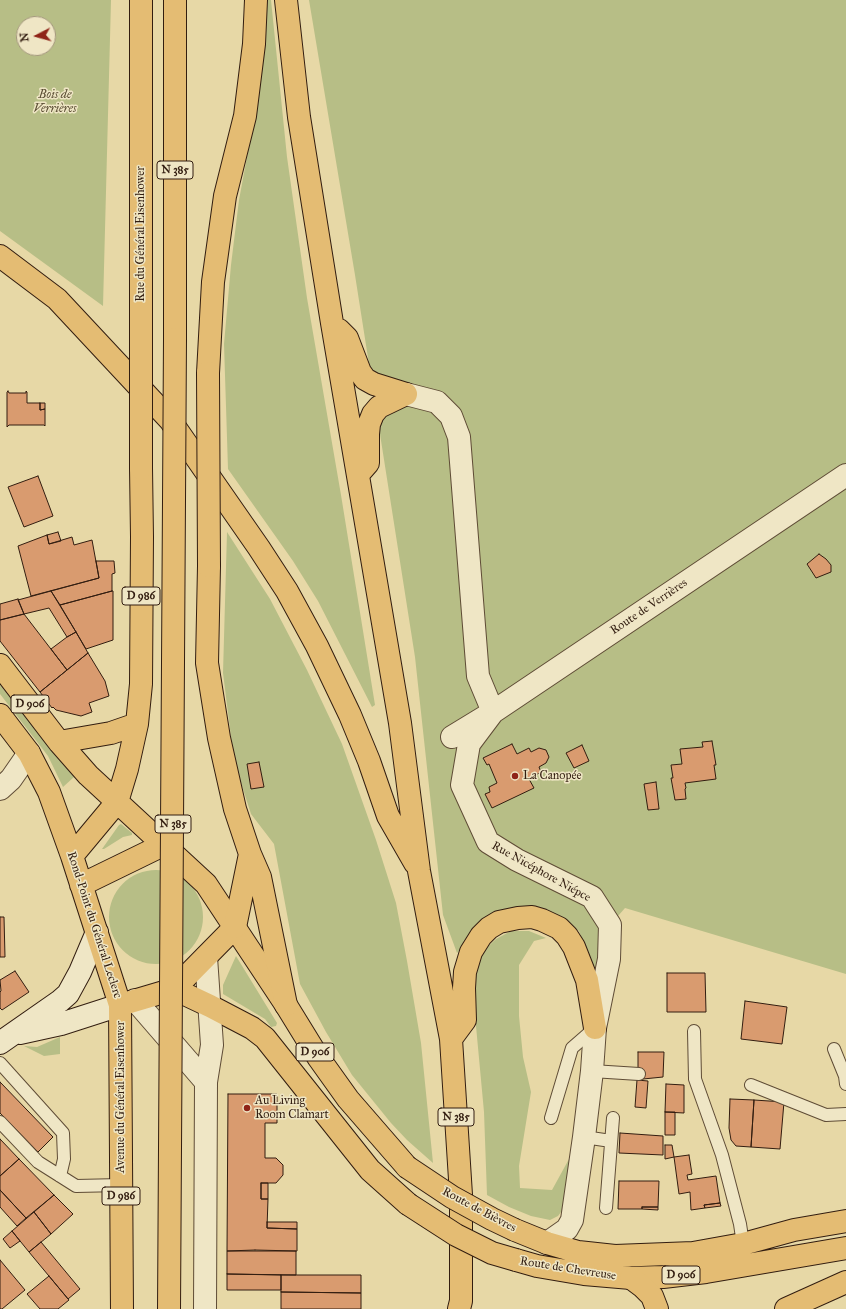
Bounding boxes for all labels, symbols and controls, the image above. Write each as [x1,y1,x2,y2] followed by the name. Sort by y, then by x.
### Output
[16,16,56,56] north arrow
[18,32,32,43] text: N
[34,88,76,116] park label: Bois de Verrières
[157,161,193,179] road number: N 385
[134,166,148,302] street label: Rue du Général Eisenhower
[608,576,690,638] street label: Route de Verrières
[122,587,160,605] road number: D 986
[11,695,49,713] road number: D 906
[523,769,581,783] place label: La Canopée
[510,771,520,781] marker: La Canopée
[155,815,191,833] road number: N 385
[489,839,593,905] street label: Rue Nicéphore Niépce
[63,850,125,1000] street label: Rond-Point du Général Leclerc
[114,1021,128,1173] street label: Avenue du Général Eisenhower
[296,1043,334,1061] road number: D 906
[255,1094,329,1122] place label: Au Living Room Clamart
[242,1103,252,1113] marker: Au Living Room Clamart
[438,1108,474,1126] road number: N 385
[439,1184,519,1236] street label: Route de Bièvres
[102,1187,140,1205] road number: D 986
[519,1254,617,1284] street label: Route de Chevreuse
[662,1266,700,1284] road number: D 906

